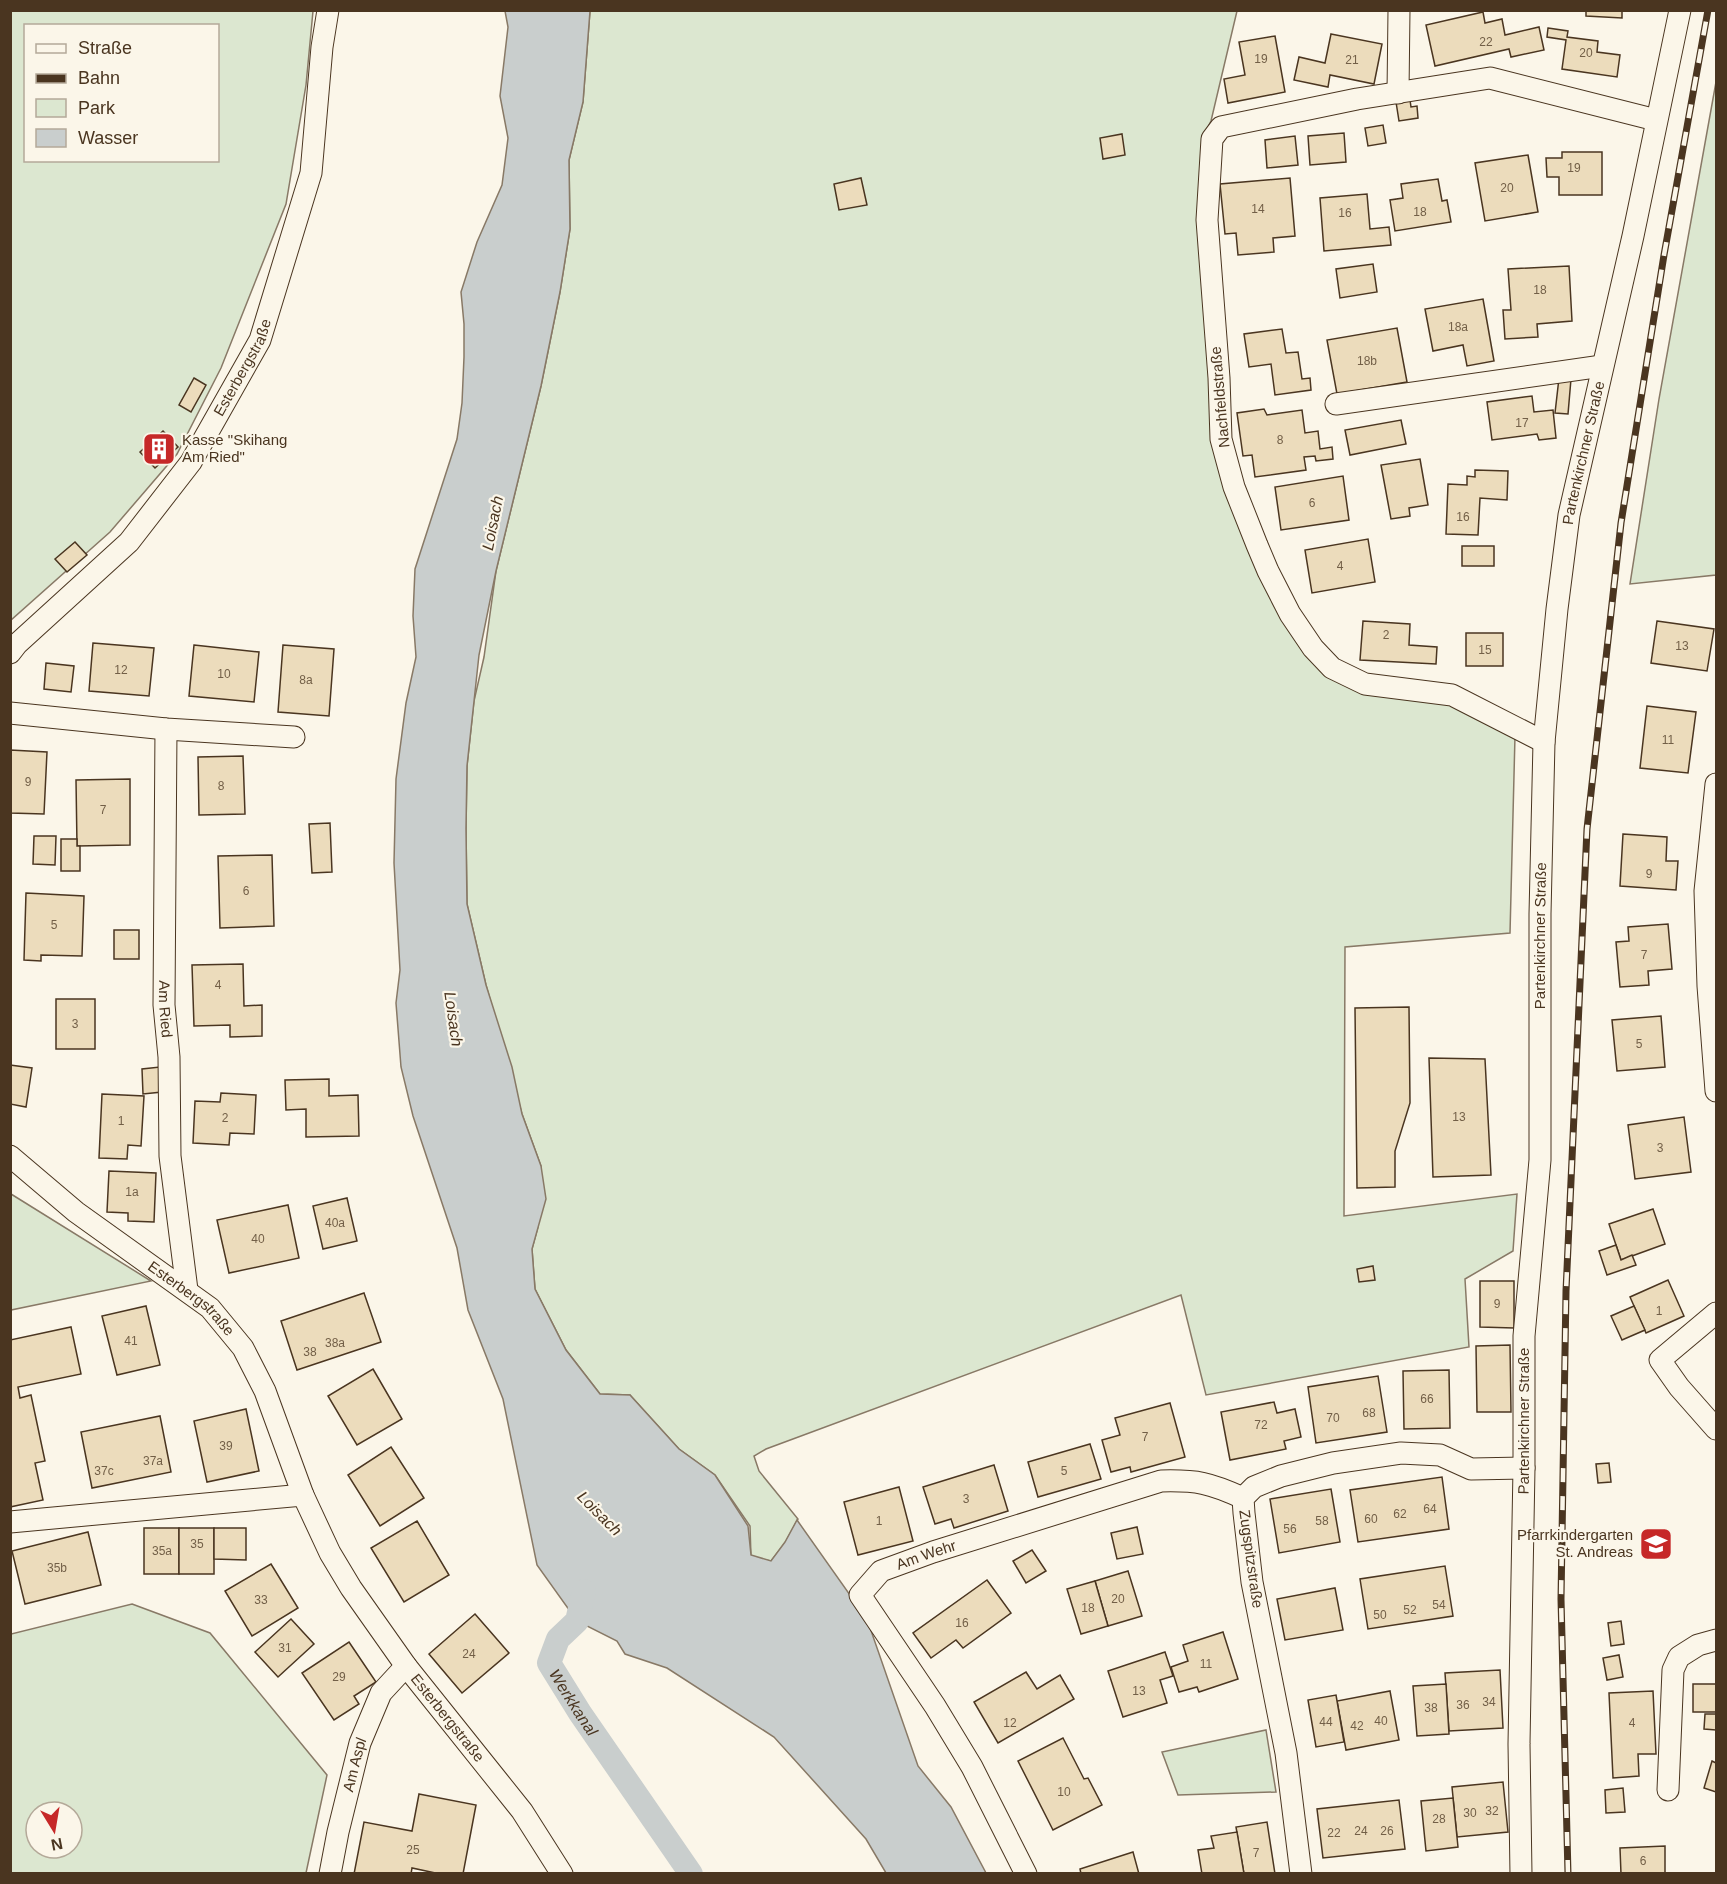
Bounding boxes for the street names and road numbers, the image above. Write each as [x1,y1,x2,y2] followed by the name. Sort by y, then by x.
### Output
[210,317,274,419] street label: Esterbergstraße
[1207,346,1232,448] street label: Nachfeldstraße
[1559,379,1607,526] street label: Partenkirchner Straße
[1531,862,1549,1009] street label: Partenkirchner Straße
[156,980,176,1038] street label: Am Ried
[145,1257,238,1339] street label: Esterbergstraße
[1515,1348,1532,1495] street label: Partenkirchner Straße
[1236,1509,1267,1609] street label: Zugspitzstraße
[894,1536,958,1573] street label: Am Wehr
[408,1670,488,1765] street label: Esterbergstraße
[339,1735,369,1793] street label: Am Aspl

